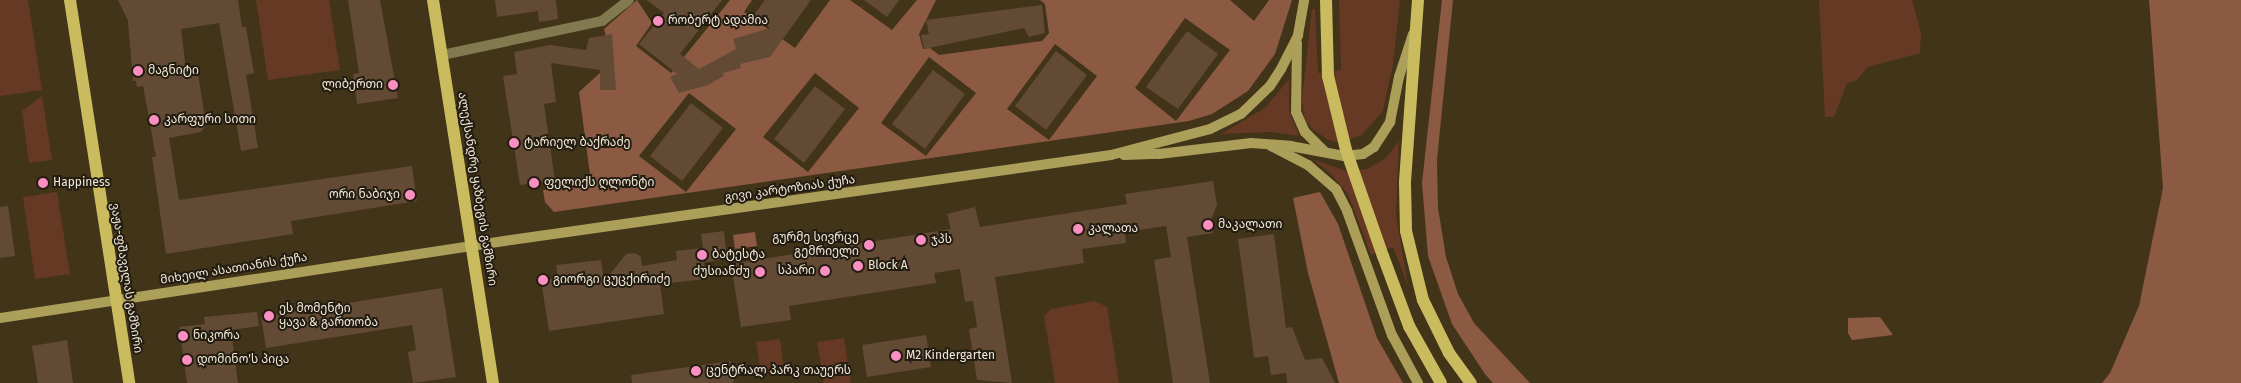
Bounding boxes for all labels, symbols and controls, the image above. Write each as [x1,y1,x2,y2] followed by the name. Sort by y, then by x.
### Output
[668,14,768,28] place label: რობერტ ადამია
[652,15,664,27] marker: რობერტ ადამია
[148,64,199,78] place label: მაგნიტი
[132,65,144,77] marker: მაგნიტი
[322,78,383,92] place label: ლიბერთი
[387,79,399,91] marker: ლიბერთი
[455,91,499,287] street label: ალექსანდრე ყაზბეგის გამზირი
[164,113,256,127] place label: კარფური სითი
[148,114,160,126] marker: კარფური სითი
[524,136,630,150] place label: ტარიელ ბაქრაძე
[508,137,520,149] marker: ტარიელ ბაქრაძე
[724,173,856,205] street label: გივი კარტოზიას ქუჩა
[53,176,110,190] place label: Happiness
[544,176,654,190] place label: ფელიქს ღლონტი
[37,177,49,189] marker: Happiness
[528,177,540,189] marker: ფელიქს ღლონტი
[329,188,400,202] place label: ორი ნაბიჯი
[404,189,416,201] marker: ორი ნაბიჯი
[107,202,145,354] street label: ვაჟა-ფშაველას გამზირი
[1218,218,1282,232] place label: მაკალათი
[1202,219,1214,231] marker: მაკალათი
[1088,222,1138,236] place label: კალათა
[1072,223,1084,235] marker: კალათა
[772,231,859,259] place label: გურმე სივრცე გემრიელი
[931,233,952,247] place label: ჯპს
[915,234,927,246] marker: ჯპს
[863,239,875,251] marker: გურმე სივრცე გემრიელი
[712,248,765,262] place label: ბატესტა
[696,249,708,261] marker: ბატესტა
[159,250,309,288] street label: მიხეილ ასათიანის ქუჩა
[868,259,908,273] place label: Block A
[852,260,864,272] marker: Block A
[778,264,815,278] place label: სპარი
[693,265,750,279] place label: ძუსიანძუ
[819,265,831,277] marker: სპარი
[754,266,766,278] marker: ძუსიანძუ
[553,273,671,287] place label: გიორგი ცუცქირიძე
[537,274,549,286] marker: გიორგი ცუცქირიძე
[279,302,378,330] place label: ეს მომენტი ყავა & გართობა
[263,310,275,322] marker: ეს მომენტი ყავა & გართობა
[193,329,240,343] place label: ნიკორა
[177,330,189,342] marker: ნიკორა
[906,349,995,363] place label: M2 Kindergarten
[890,350,902,362] marker: M2 Kindergarten
[197,353,289,367] place label: დომინო'ს პიცა
[181,354,193,366] marker: დომინო'ს პიცა
[706,364,851,378] place label: ცენტრალ პარკ თაუერს
[690,365,702,377] marker: ცენტრალ პარკ თაუერს

